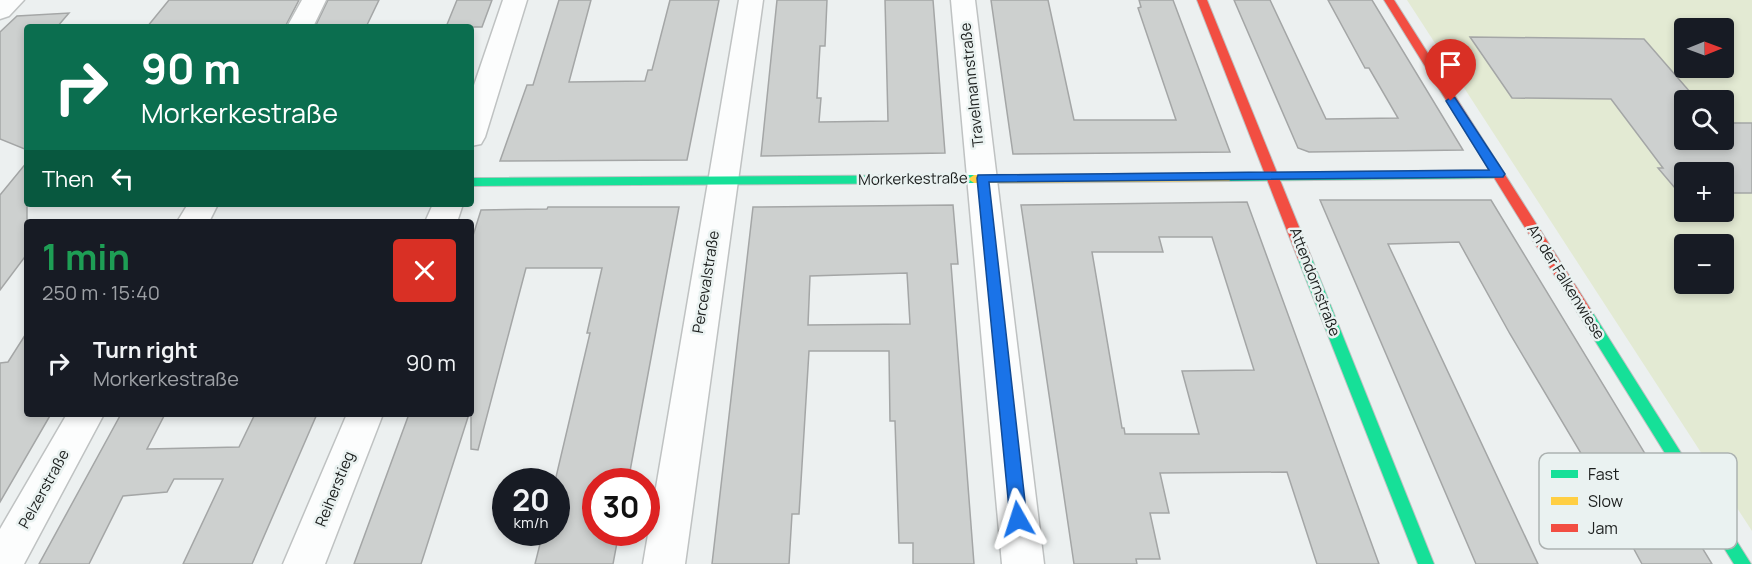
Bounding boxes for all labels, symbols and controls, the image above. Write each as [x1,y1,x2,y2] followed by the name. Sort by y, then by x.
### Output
[1674,18,1734,78] north arrow
[1674,18,1734,294] map controls
[955,22,988,148] street label: Travelmannstraße
[141,39,241,97] text: 90 m
[1425,39,1476,101] pin
[42,48,120,126] icon: right
[1434,48,1467,81] icon: arrive
[1674,90,1734,150] button: search
[141,94,338,131] text: Morkerkestraße
[106,162,139,195] icon: left
[1674,162,1734,222] button: +
[42,164,94,194] text: Then
[858,167,968,190] street label: Morkerkestraße
[1523,220,1610,343] street label: An der Falkenwiese
[1285,224,1346,340] street label: Attendornstraße
[687,229,724,335] street label: Percevalstraße
[42,232,130,281] text: 1 min
[1674,234,1734,294] button: −
[393,239,456,302] button: close
[42,279,160,306] text: 250 m · 15:40
[93,335,198,365] text: Turn right
[42,347,75,380] icon: right
[406,348,456,378] text: 90 m
[93,365,239,392] text: Morkerkestraße
[13,445,74,532] street label: Pelzerstraße
[310,448,359,530] street label: Reiherstieg
[1539,453,1737,549] legend
[1588,463,1619,485] text: Fast
[582,468,660,546] speed limit sign: 30
[512,479,550,520] text: 20
[986,487,1050,551] position arrow
[1588,490,1623,512] text: Slow
[514,512,548,533] text: km/h
[1588,517,1618,539] text: Jam

